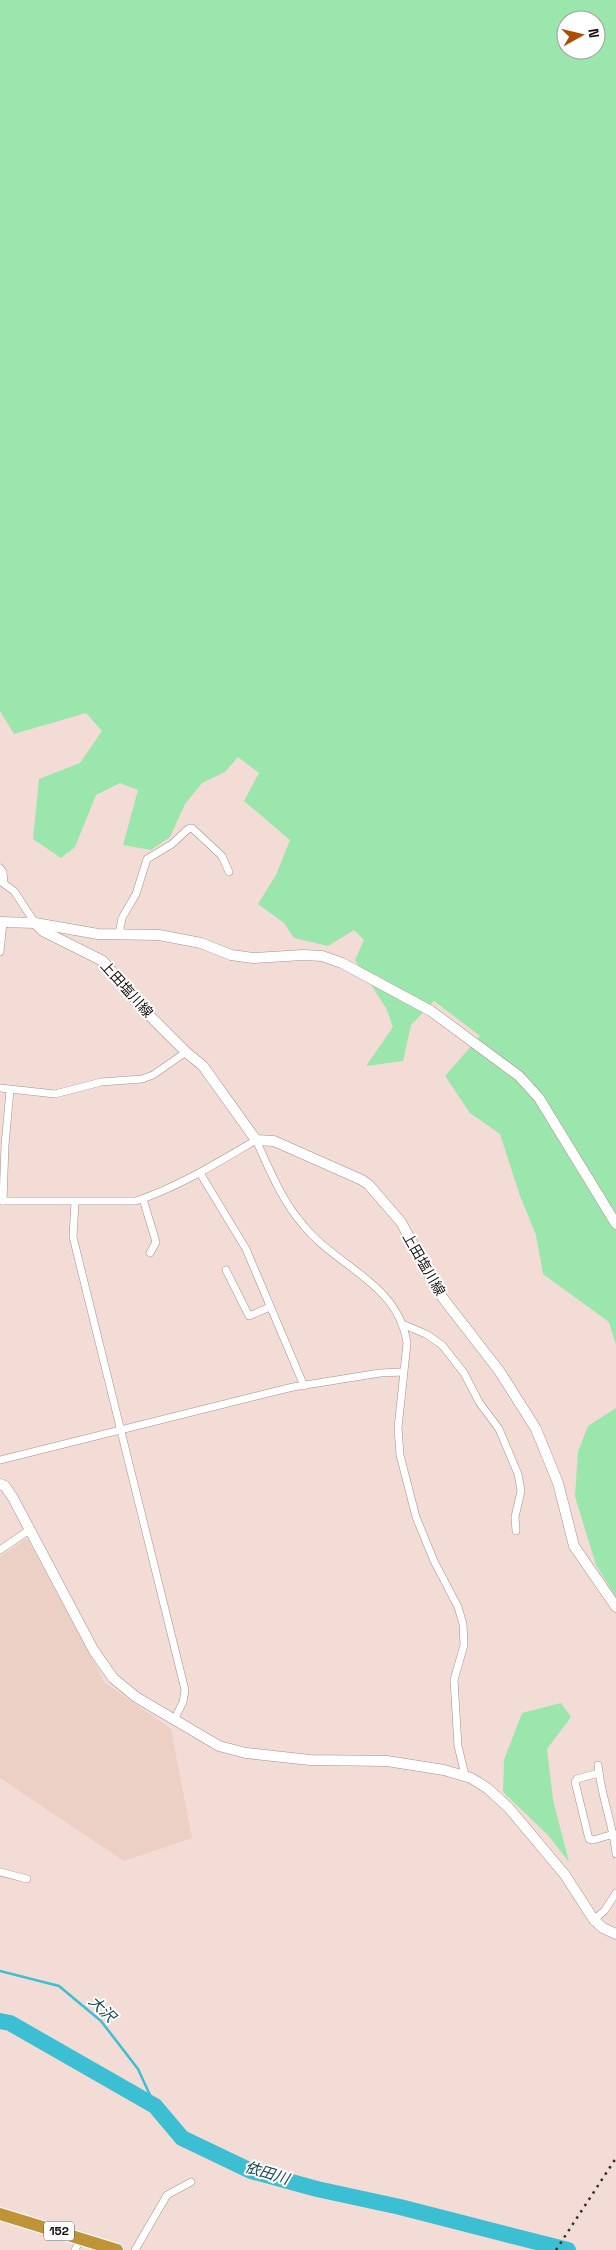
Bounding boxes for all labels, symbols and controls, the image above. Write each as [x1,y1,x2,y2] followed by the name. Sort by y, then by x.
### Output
[556,10,606,60] north arrow
[584,27,603,39] text: N
[97,957,157,1021] street label: 上田塩川線
[399,1229,449,1299] street label: 上田塩川線
[85,1991,121,2027] water label: 大沢
[243,2157,293,2189] water label: 依田川
[44,2222,74,2240] road number: 152

